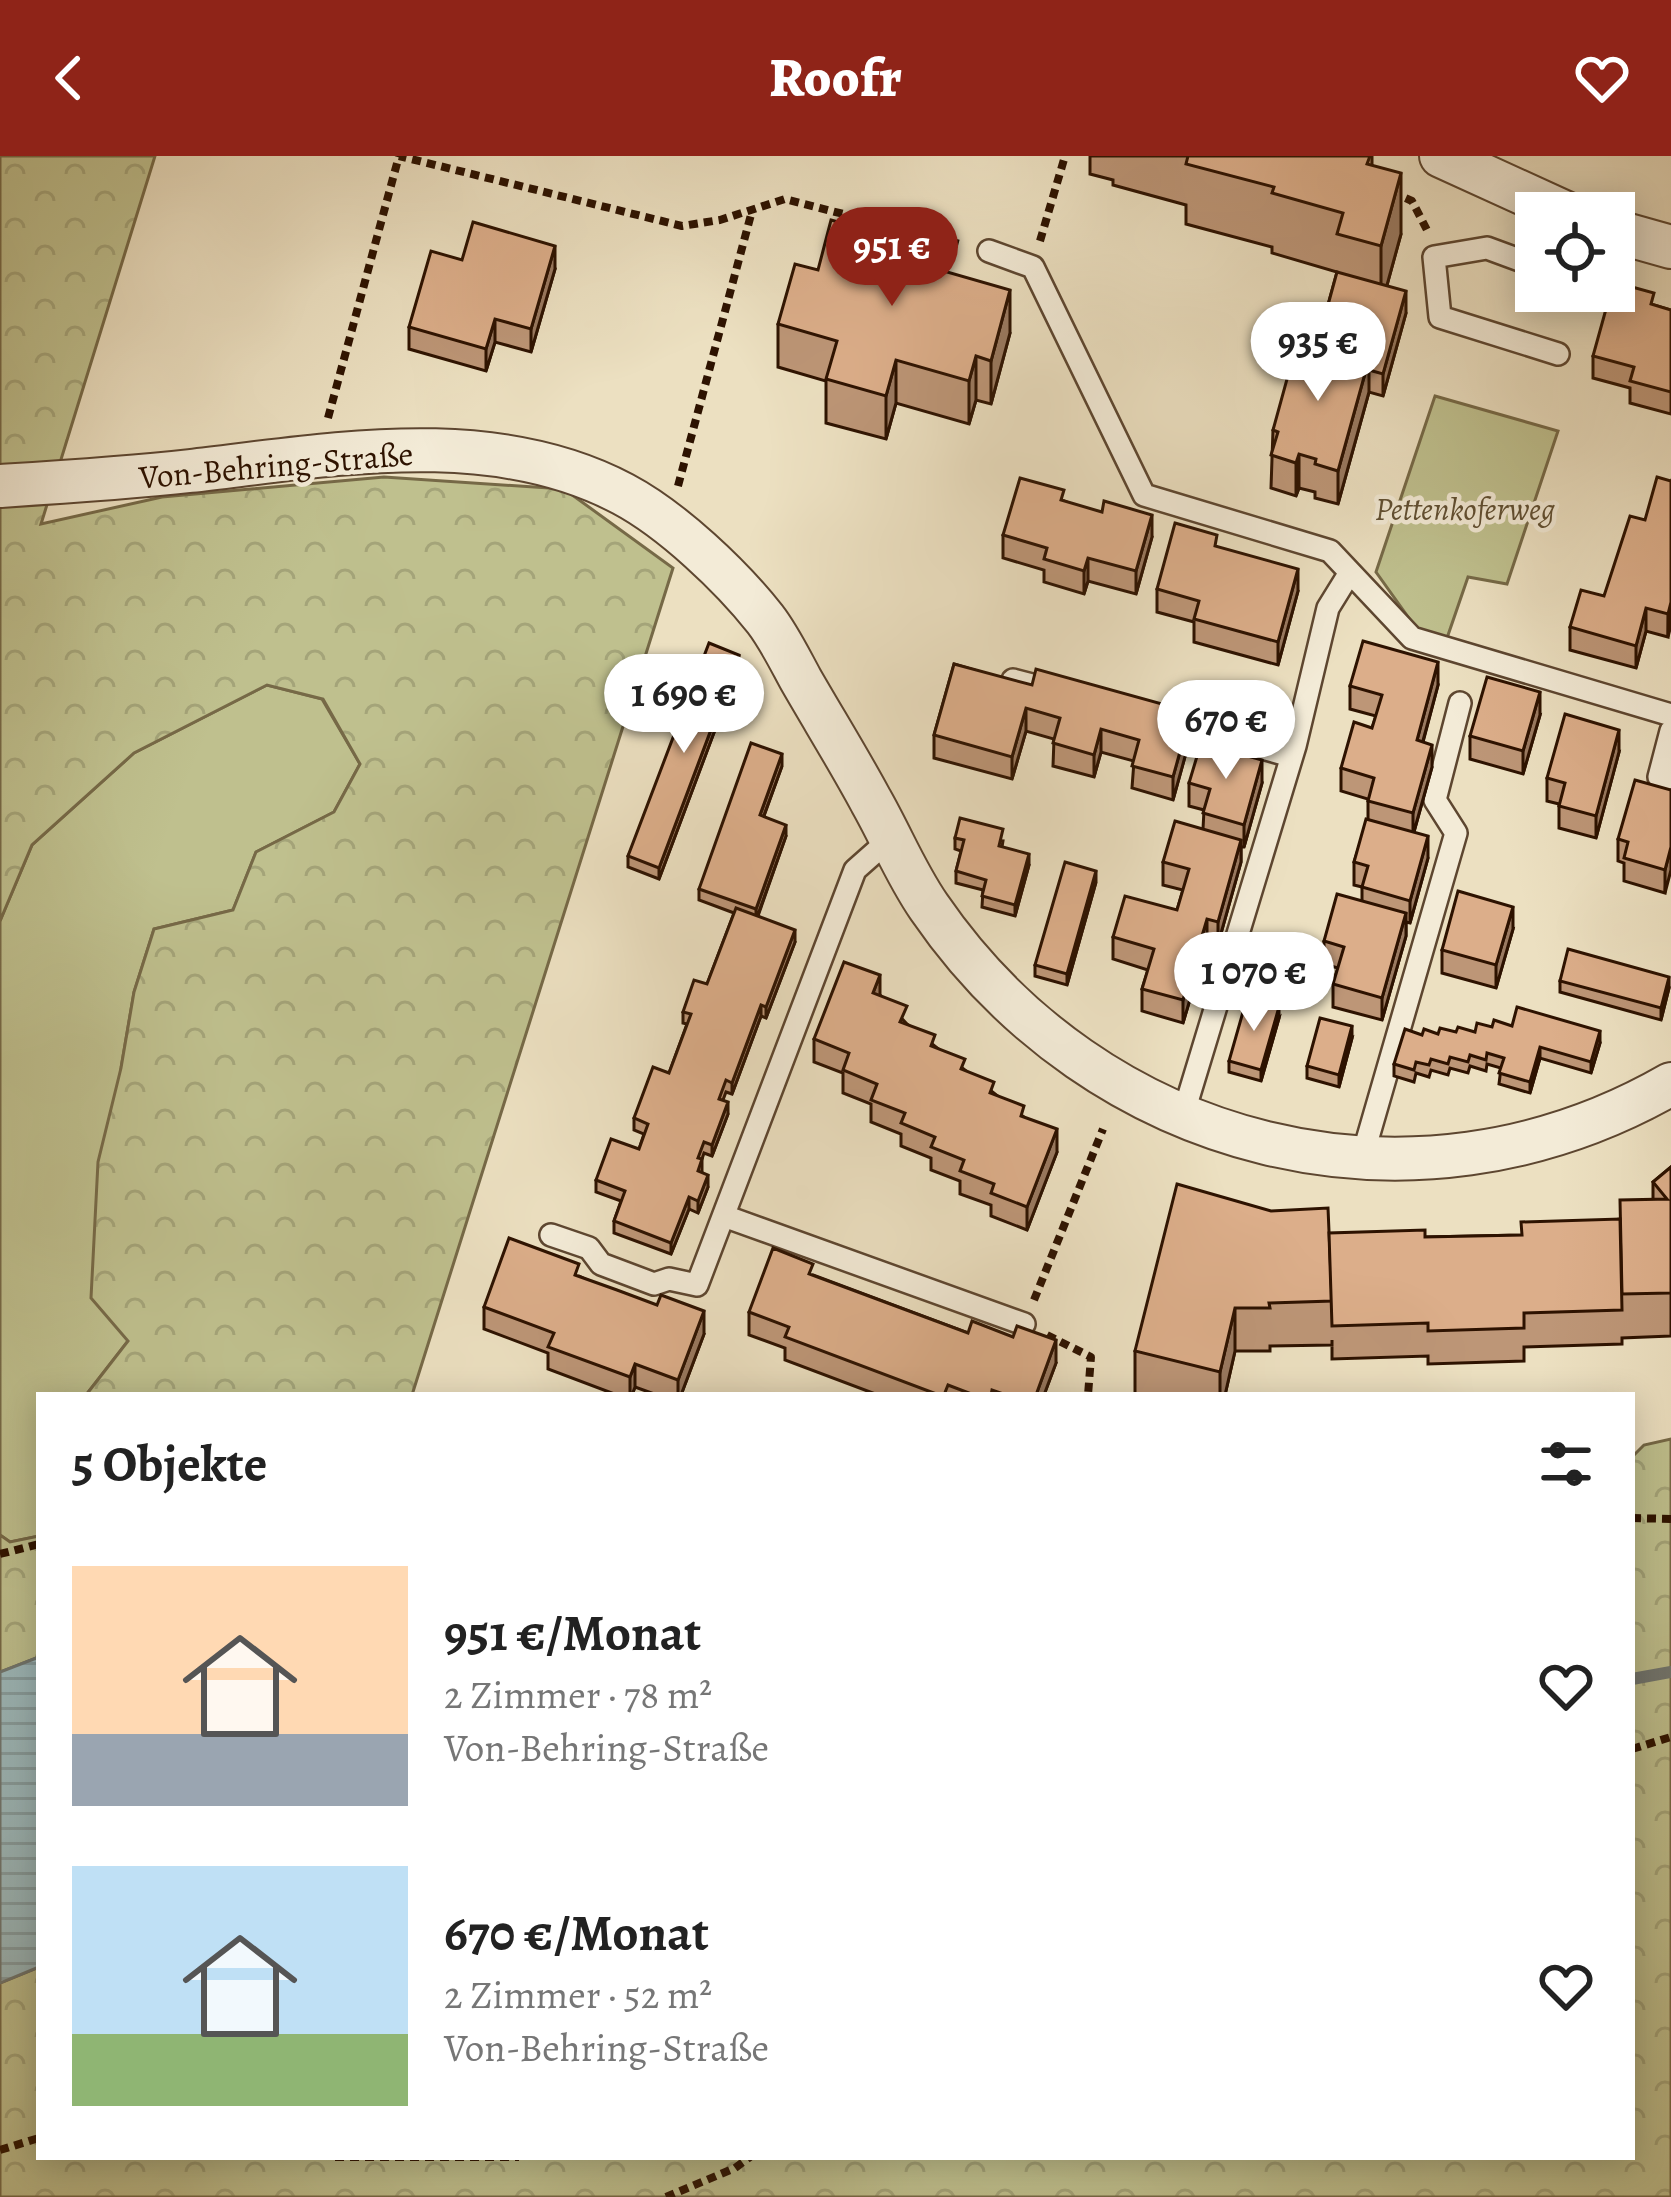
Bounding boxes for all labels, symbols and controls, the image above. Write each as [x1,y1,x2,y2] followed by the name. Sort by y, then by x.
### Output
[769,41,902,115] text: Roofr
[36,45,102,111] icon: back
[1569,45,1635,111] icon: heart
[1515,192,1635,312] map controls
[1515,192,1635,312] button: locate
[808,207,976,309] pin: 951 €
[853,219,931,272] text: 951 €
[1234,302,1402,404] pin: 935 €
[1278,314,1358,367] text: 935 €
[136,431,415,499] street label: Von-Behring-Straße
[1375,486,1556,531] park label: Pettenkoferweg
[573,654,795,756] pin: 1 690 €
[631,666,737,719] text: 1 690 €
[1142,680,1310,782] pin: 670 €
[1184,692,1268,745] text: 670 €
[1143,932,1365,1034] pin: 1 070 €
[1201,944,1307,997] text: 1 070 €
[72,1429,267,1499] text: 5 Objekte
[1533,1431,1599,1497] icon: filters
[444,1598,701,1668] text: 951 €/Monat
[168,1614,312,1758] icon: home
[1533,1653,1599,1719] icon: heart
[444,1668,712,1721] text: 2 Zimmer · 78 m²
[444,1721,769,1774] text: Von-Behring-Straße
[444,1898,709,1968] text: 670 €/Monat
[168,1914,312,2058] icon: home
[1533,1953,1599,2019] icon: heart
[444,1968,712,2021] text: 2 Zimmer · 52 m²
[444,2021,769,2074] text: Von-Behring-Straße

